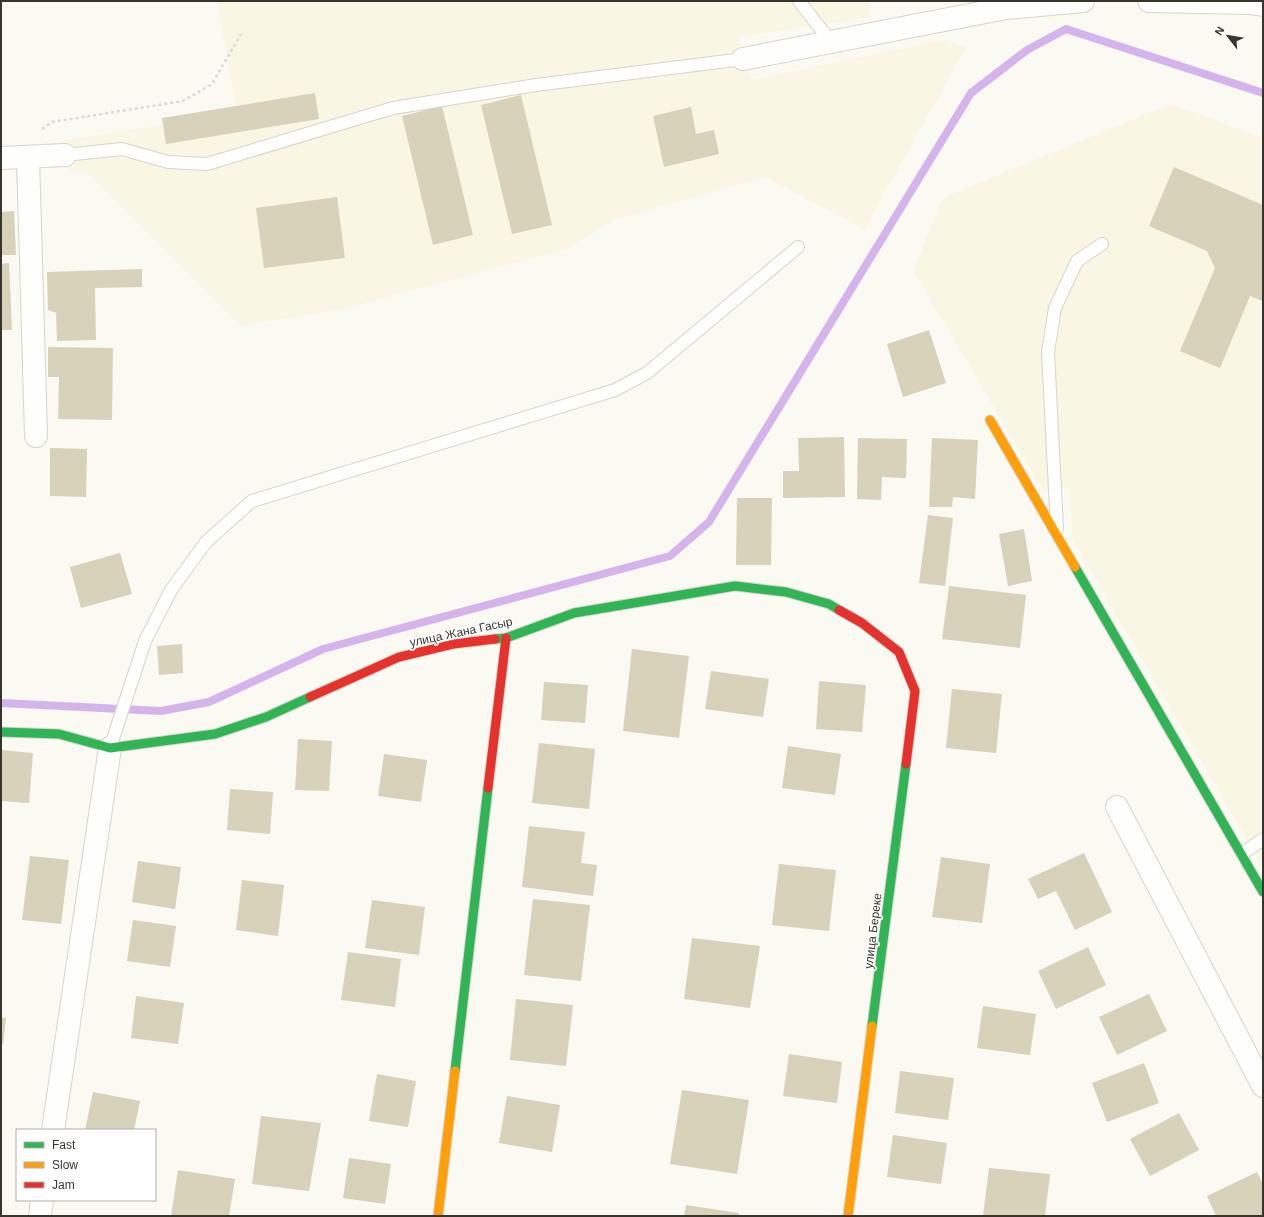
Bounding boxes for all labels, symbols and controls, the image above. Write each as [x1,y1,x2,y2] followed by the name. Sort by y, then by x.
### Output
[1208,16,1248,56] north arrow
[1212,24,1227,37] text: N
[408,614,514,650] street label: улица Жана Гасыр
[861,892,885,970] street label: улица Береке
[16,1129,156,1201] legend
[52,1138,76,1152] text: Fast
[52,1158,78,1172] text: Slow
[52,1178,75,1192] text: Jam

